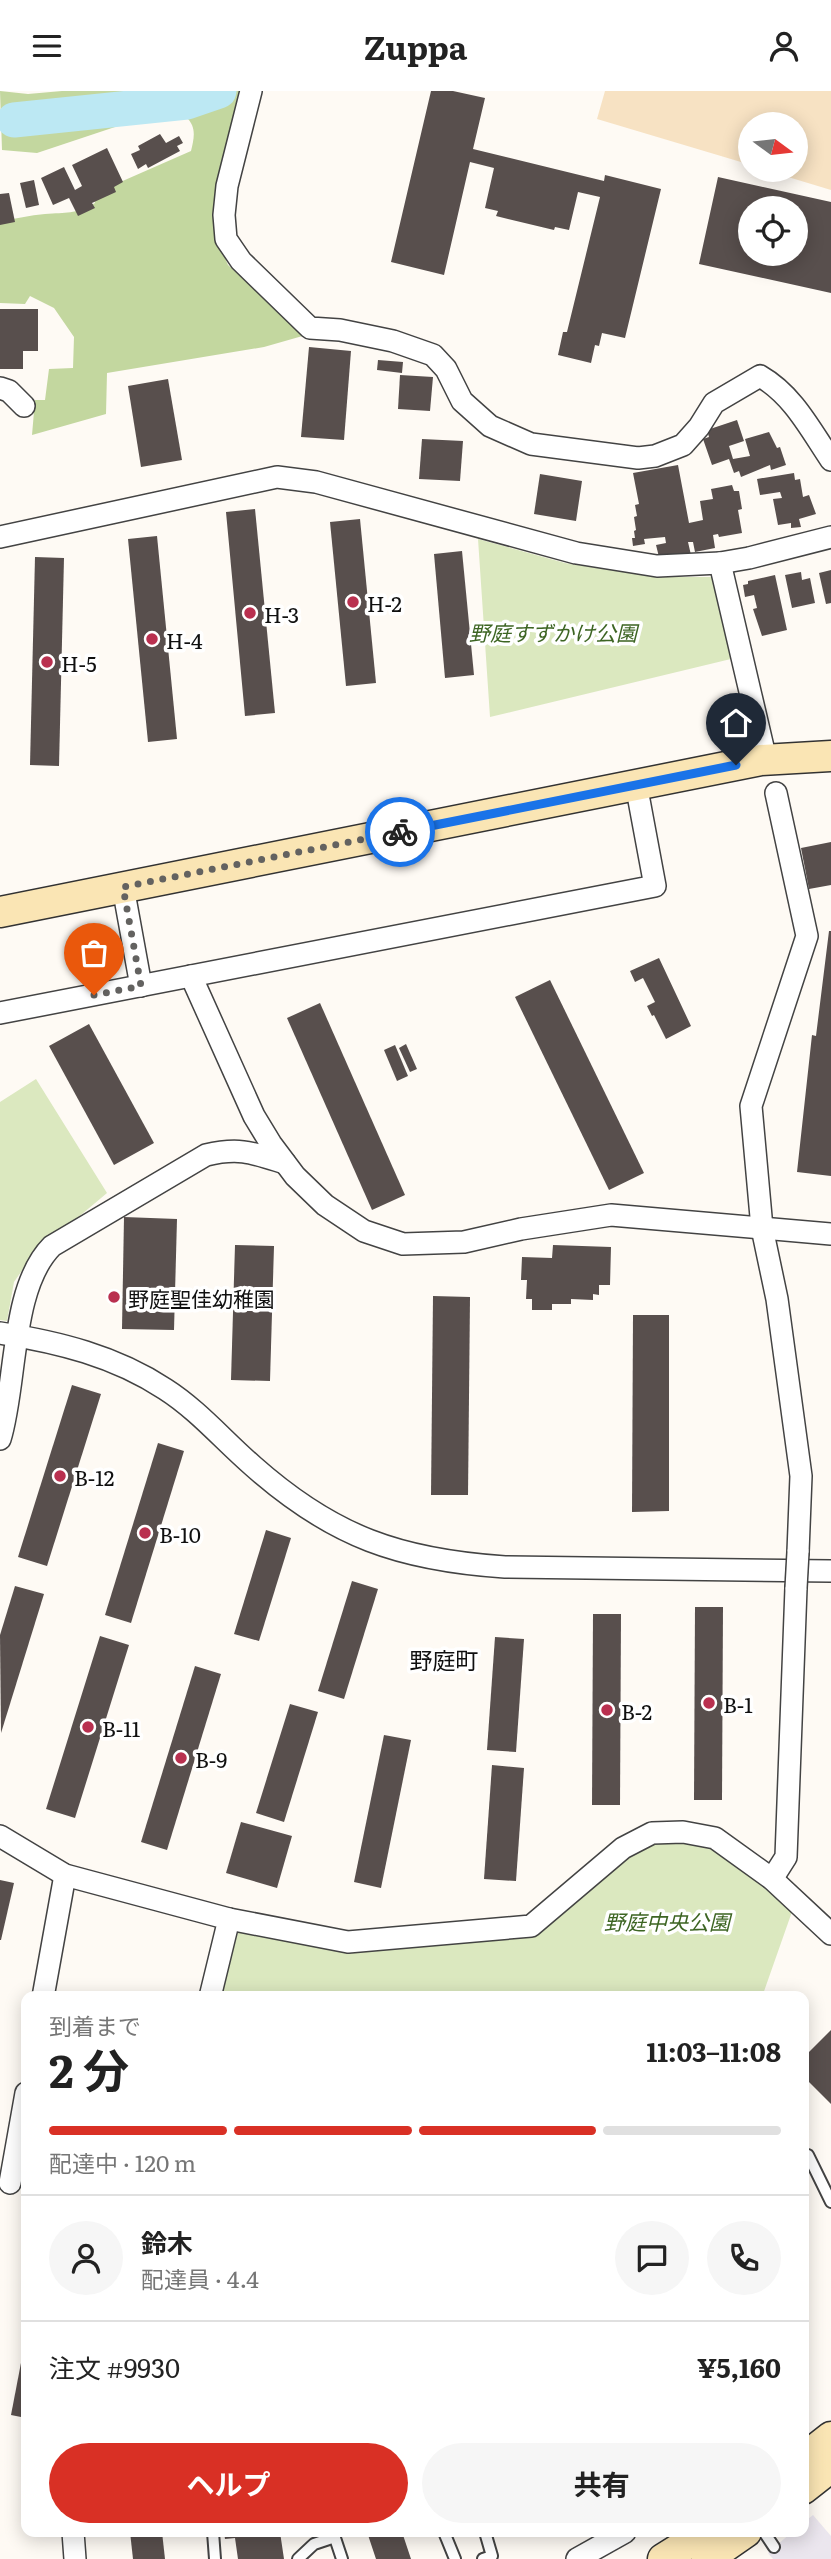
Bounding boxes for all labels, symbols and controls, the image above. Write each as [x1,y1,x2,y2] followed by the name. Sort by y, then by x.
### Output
[364,22,467,70] text: Zuppa
[28,27,66,65] icon: menu
[765,27,803,65] icon: person
[738,112,808,182] north arrow
[738,112,808,266] map controls
[738,196,808,266] button: locate
[367,587,402,618] place label: H-2
[345,594,361,610] marker: H-2
[264,598,299,629] place label: H-3
[242,605,258,621] marker: H-3
[469,616,640,647] park label: 野庭すずかけ公園
[166,624,203,655] place label: H-4
[144,631,160,647] marker: H-4
[61,647,97,678] place label: H-5
[39,654,55,670] marker: H-5
[706,693,766,765] pin
[717,704,755,742] icon: home
[365,797,435,867] courier
[381,813,419,851] icon: bike
[64,923,124,995] pin
[75,934,113,972] icon: bag
[128,1282,275,1313] place label: 野庭聖佳幼稚園
[106,1289,122,1305] marker: 野庭聖佳幼稚園
[74,1461,115,1492] place label: B-12
[52,1468,68,1484] marker: B-12
[159,1518,201,1549] place label: B-10
[137,1525,153,1541] marker: B-10
[410,1642,479,1676] district label: 野庭町
[723,1688,753,1719] place label: B-1
[621,1695,652,1726] place label: B-2
[701,1695,717,1711] marker: B-1
[599,1702,615,1718] marker: B-2
[102,1712,141,1743] place label: B-11
[80,1719,96,1735] marker: B-11
[195,1743,227,1774] place label: B-9
[173,1750,189,1766] marker: B-9
[604,1905,733,1936] park label: 野庭中央公園
[49,2008,141,2042] text: 到着まで
[646,2031,781,2070] text: 11:03–11:08
[49,2034,129,2102] text: 2 分
[49,2145,196,2179] text: 配達中 · 120 m
[49,2221,123,2295] button: person
[615,2221,689,2295] button: chat
[707,2221,781,2295] button: phone
[141,2222,193,2261] text: 鈴木
[141,2261,259,2295] text: 配達員 · 4.4
[49,2347,180,2386] text: 注文 #9930
[697,2347,781,2386] text: ¥5,160
[49,2443,408,2523] button: ヘルプ
[422,2443,781,2523] button: 共有

